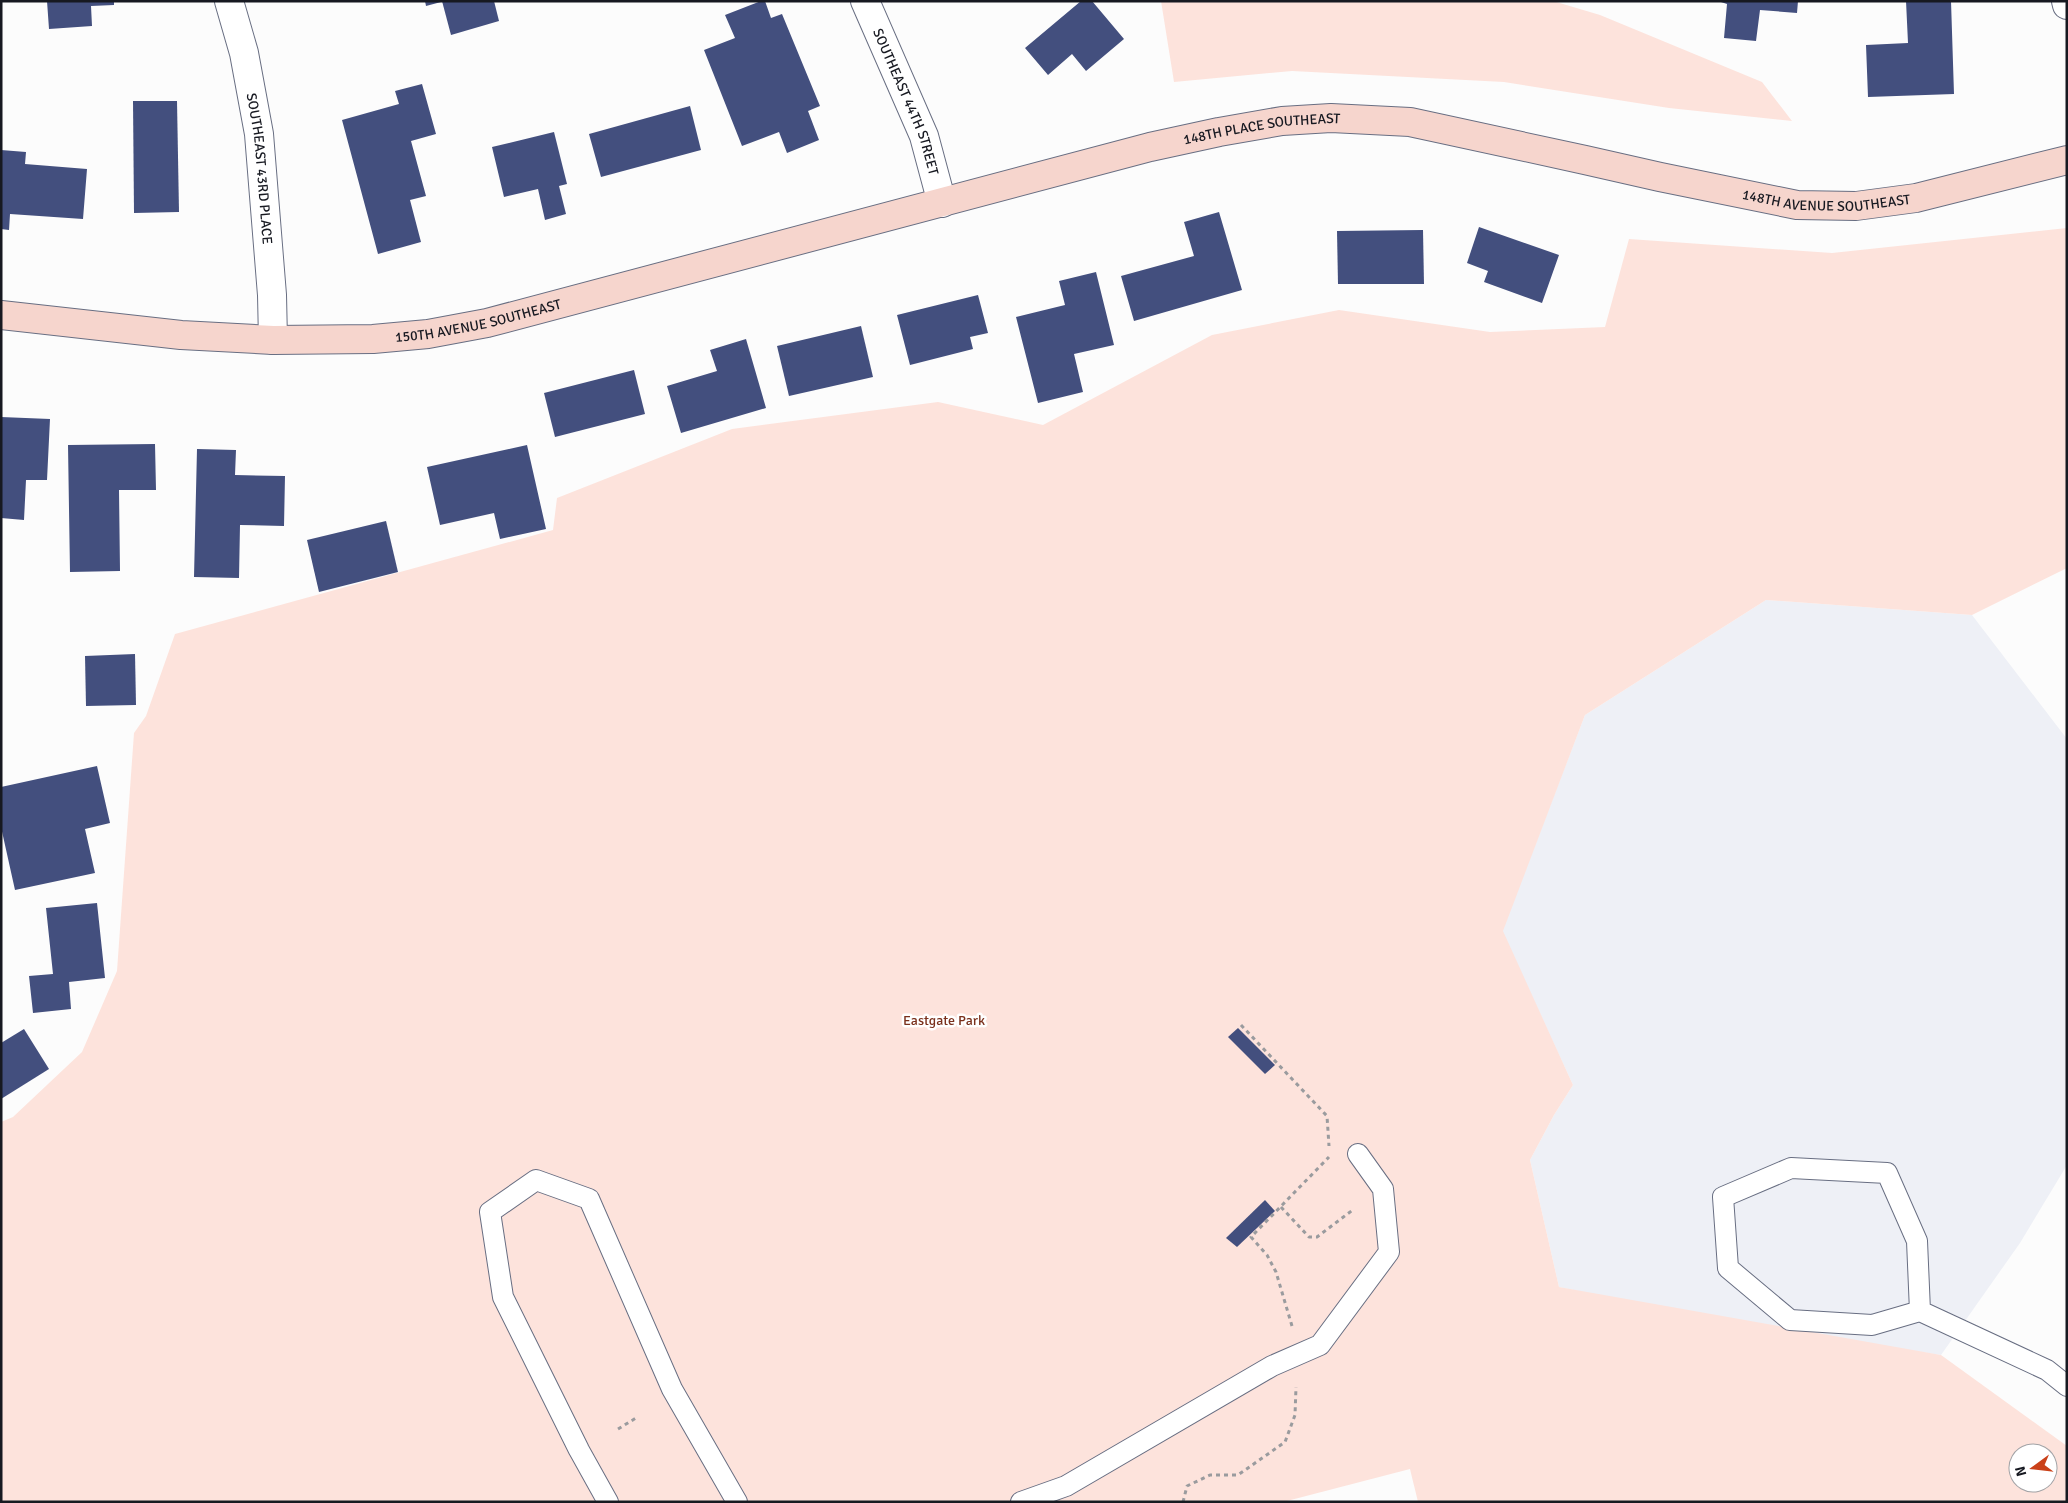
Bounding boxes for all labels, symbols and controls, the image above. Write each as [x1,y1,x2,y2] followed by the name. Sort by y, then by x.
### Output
[870,26,943,177] street label: SOUTHEAST 44TH STREET
[243,92,276,245] street label: SOUTHEAST 43RD PLACE
[1182,109,1341,148] street label: 148TH PLACE SOUTHEAST
[1741,186,1911,215] street label: 148TH AVENUE SOUTHEAST
[394,295,563,345] street label: 150TH AVENUE SOUTHEAST
[903,1012,985,1029] park label: Eastgate Park
[2008,1443,2058,1493] north arrow
[2011,1464,2030,1478] text: N

